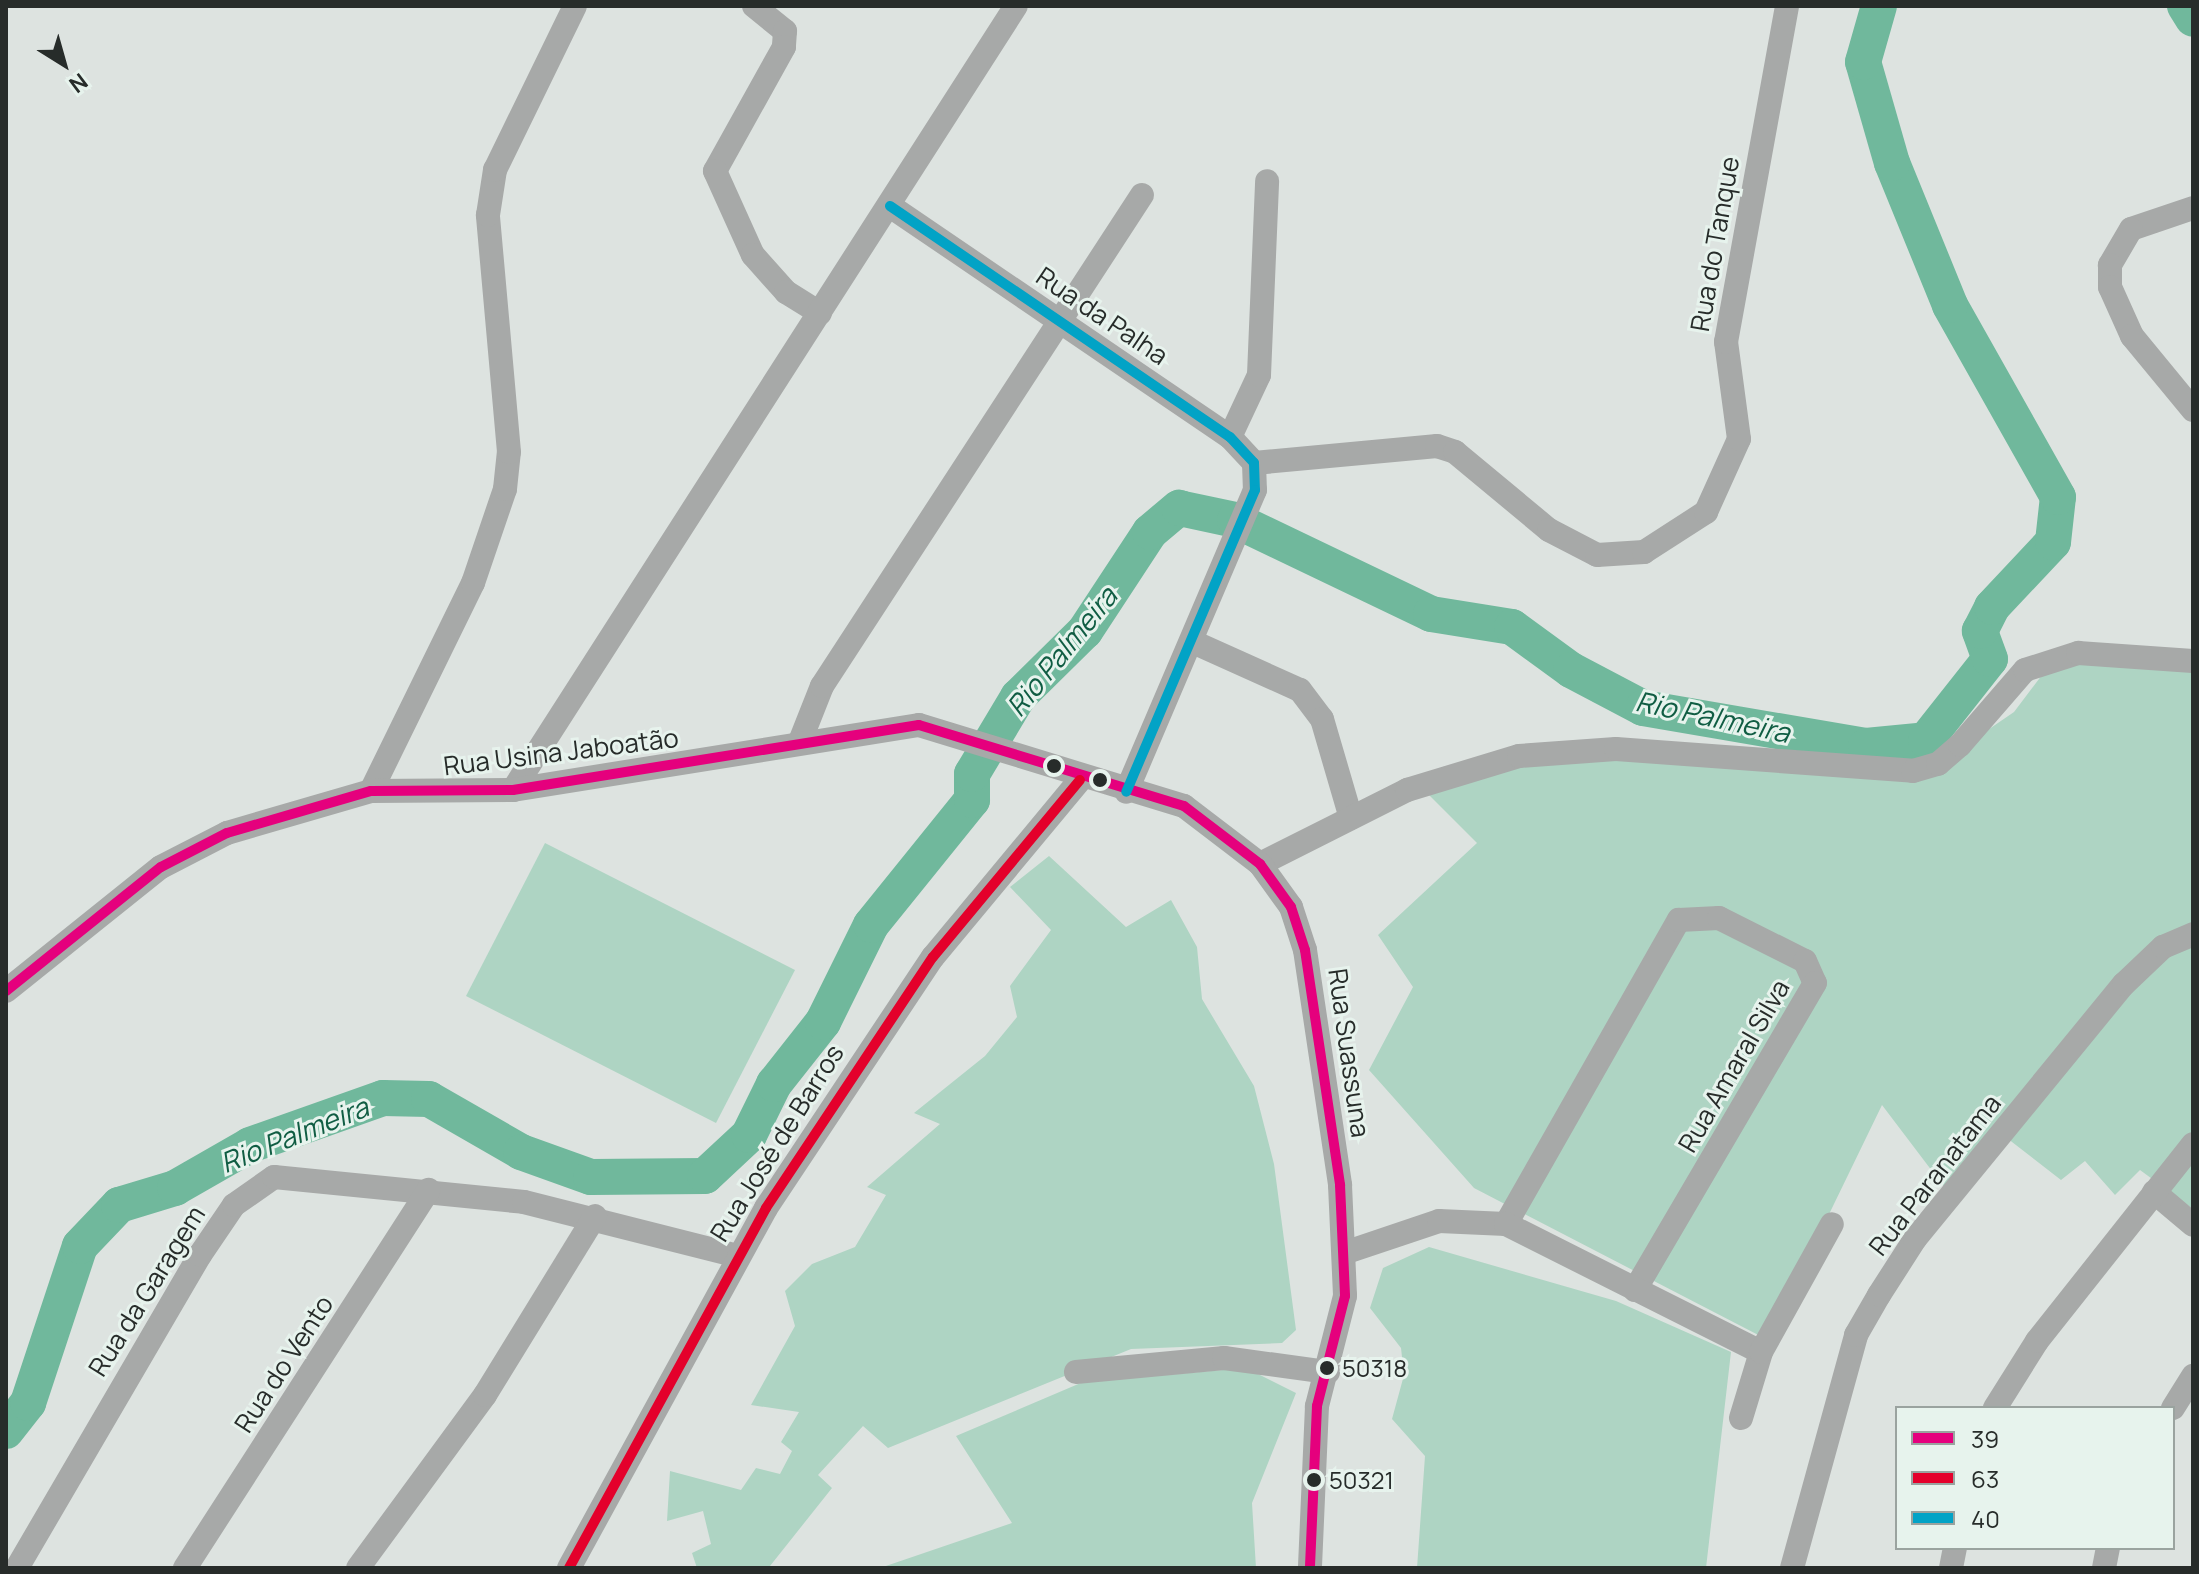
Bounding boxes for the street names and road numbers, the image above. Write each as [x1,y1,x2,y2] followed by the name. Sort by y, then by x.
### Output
[1684,154,1746,334] street label: Rua do Tanque
[1030,261,1174,371] street label: Rua da Palha
[442,722,680,782] street label: Rua Usina Jaboatão
[1322,967,1376,1139] street label: Rua Suassuna
[1672,974,1796,1158] street label: Rua Amaral Silva
[704,1039,850,1247] street label: Rua José de Barros
[1863,1088,2007,1262] street label: Rua Paranatama
[82,1200,212,1382] street label: Rua da Garagem
[228,1290,340,1438] street label: Rua do Vento

